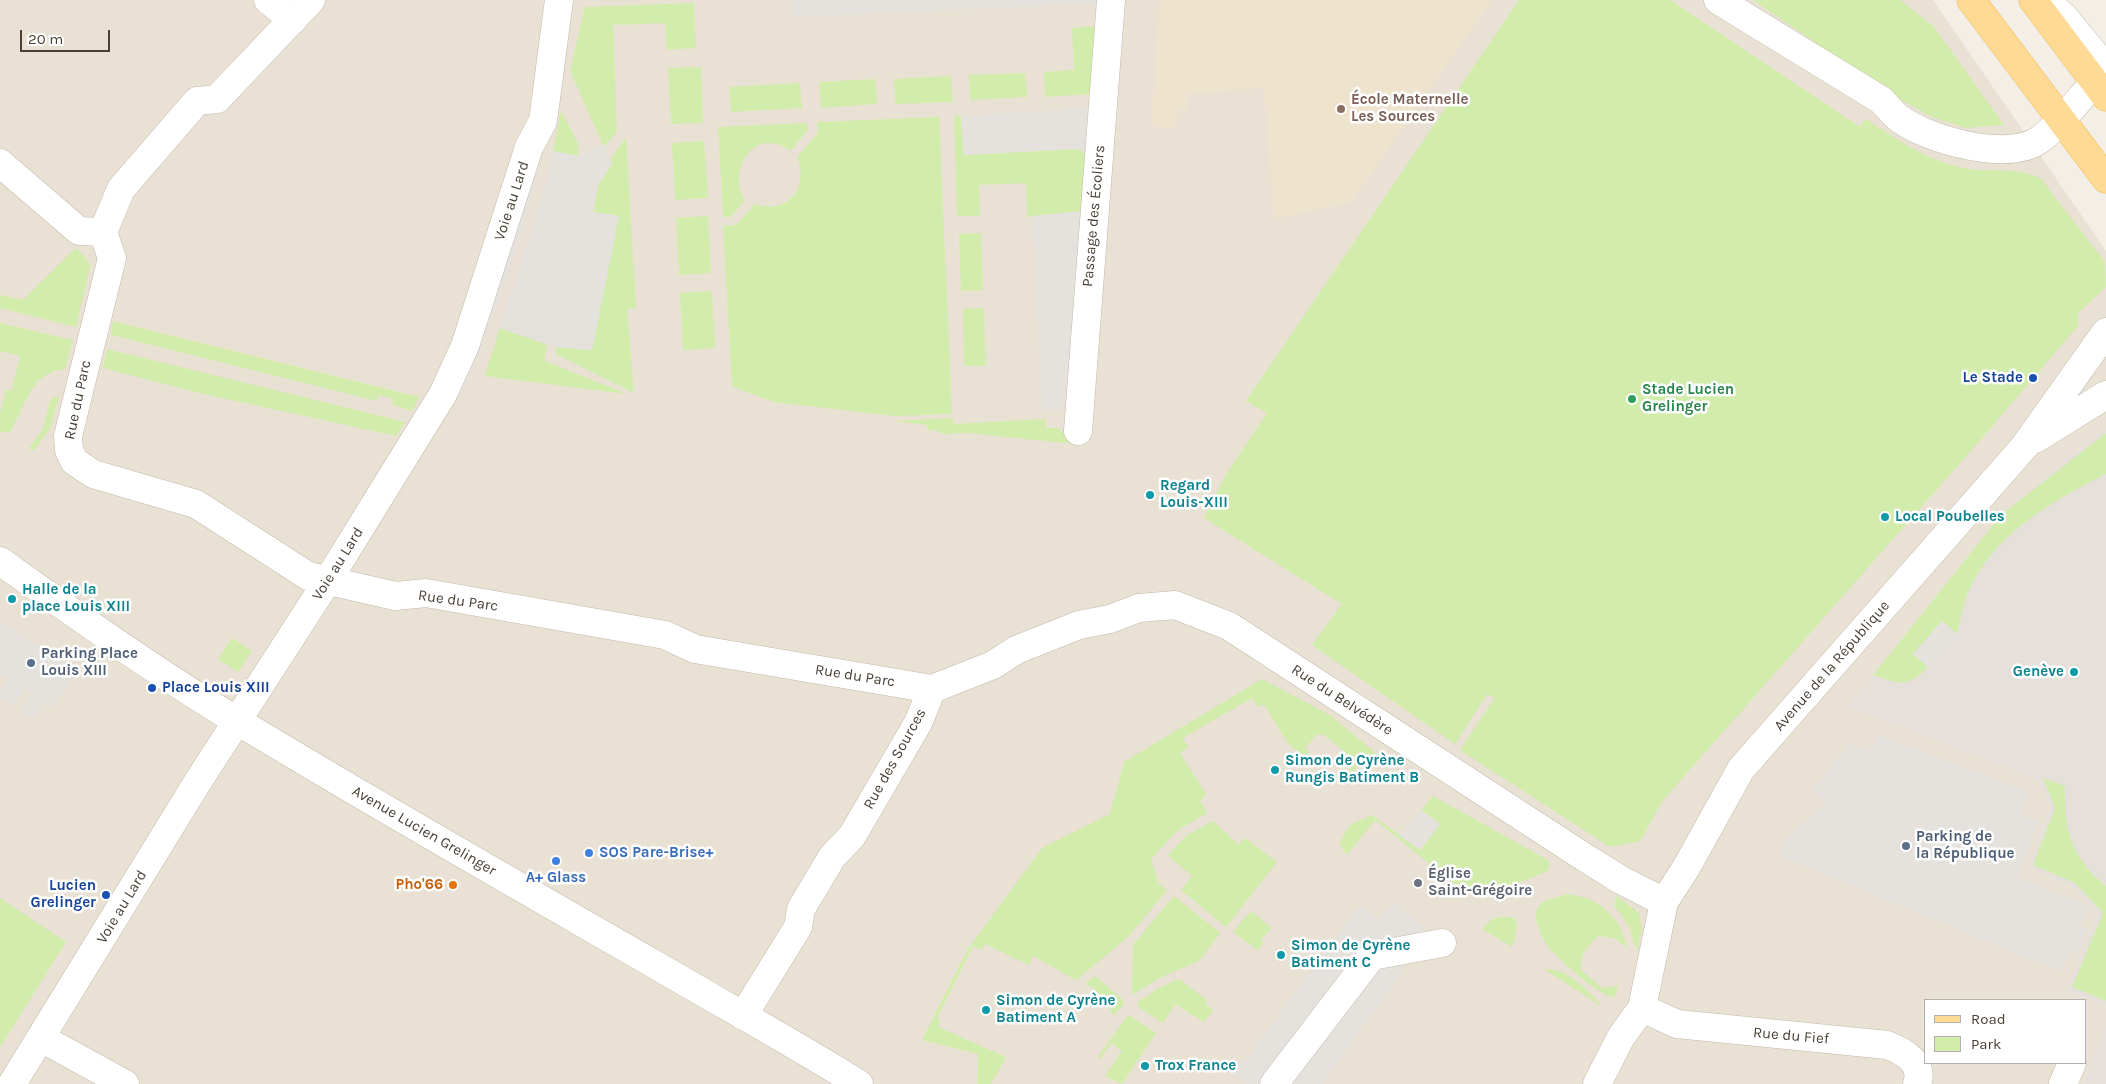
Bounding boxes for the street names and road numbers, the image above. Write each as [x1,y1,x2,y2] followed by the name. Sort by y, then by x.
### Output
[1079,144,1109,288] street label: Passage des Écoliers
[491,159,533,243] street label: Voie au Lard
[61,359,95,441] street label: Rue du Parc
[309,524,367,604] street label: Voie au Lard
[417,586,499,616] street label: Rue du Parc
[1770,597,1894,735] street label: Avenue de la République
[814,661,896,691] street label: Rue du Parc
[1288,661,1396,739] street label: Rue du Belvédère
[860,705,930,813] street label: Rue des Sources
[349,782,499,880] street label: Avenue Lucien Grelinger
[93,867,151,947] street label: Voie au Lard
[1752,1024,1830,1048] street label: Rue du Fief

